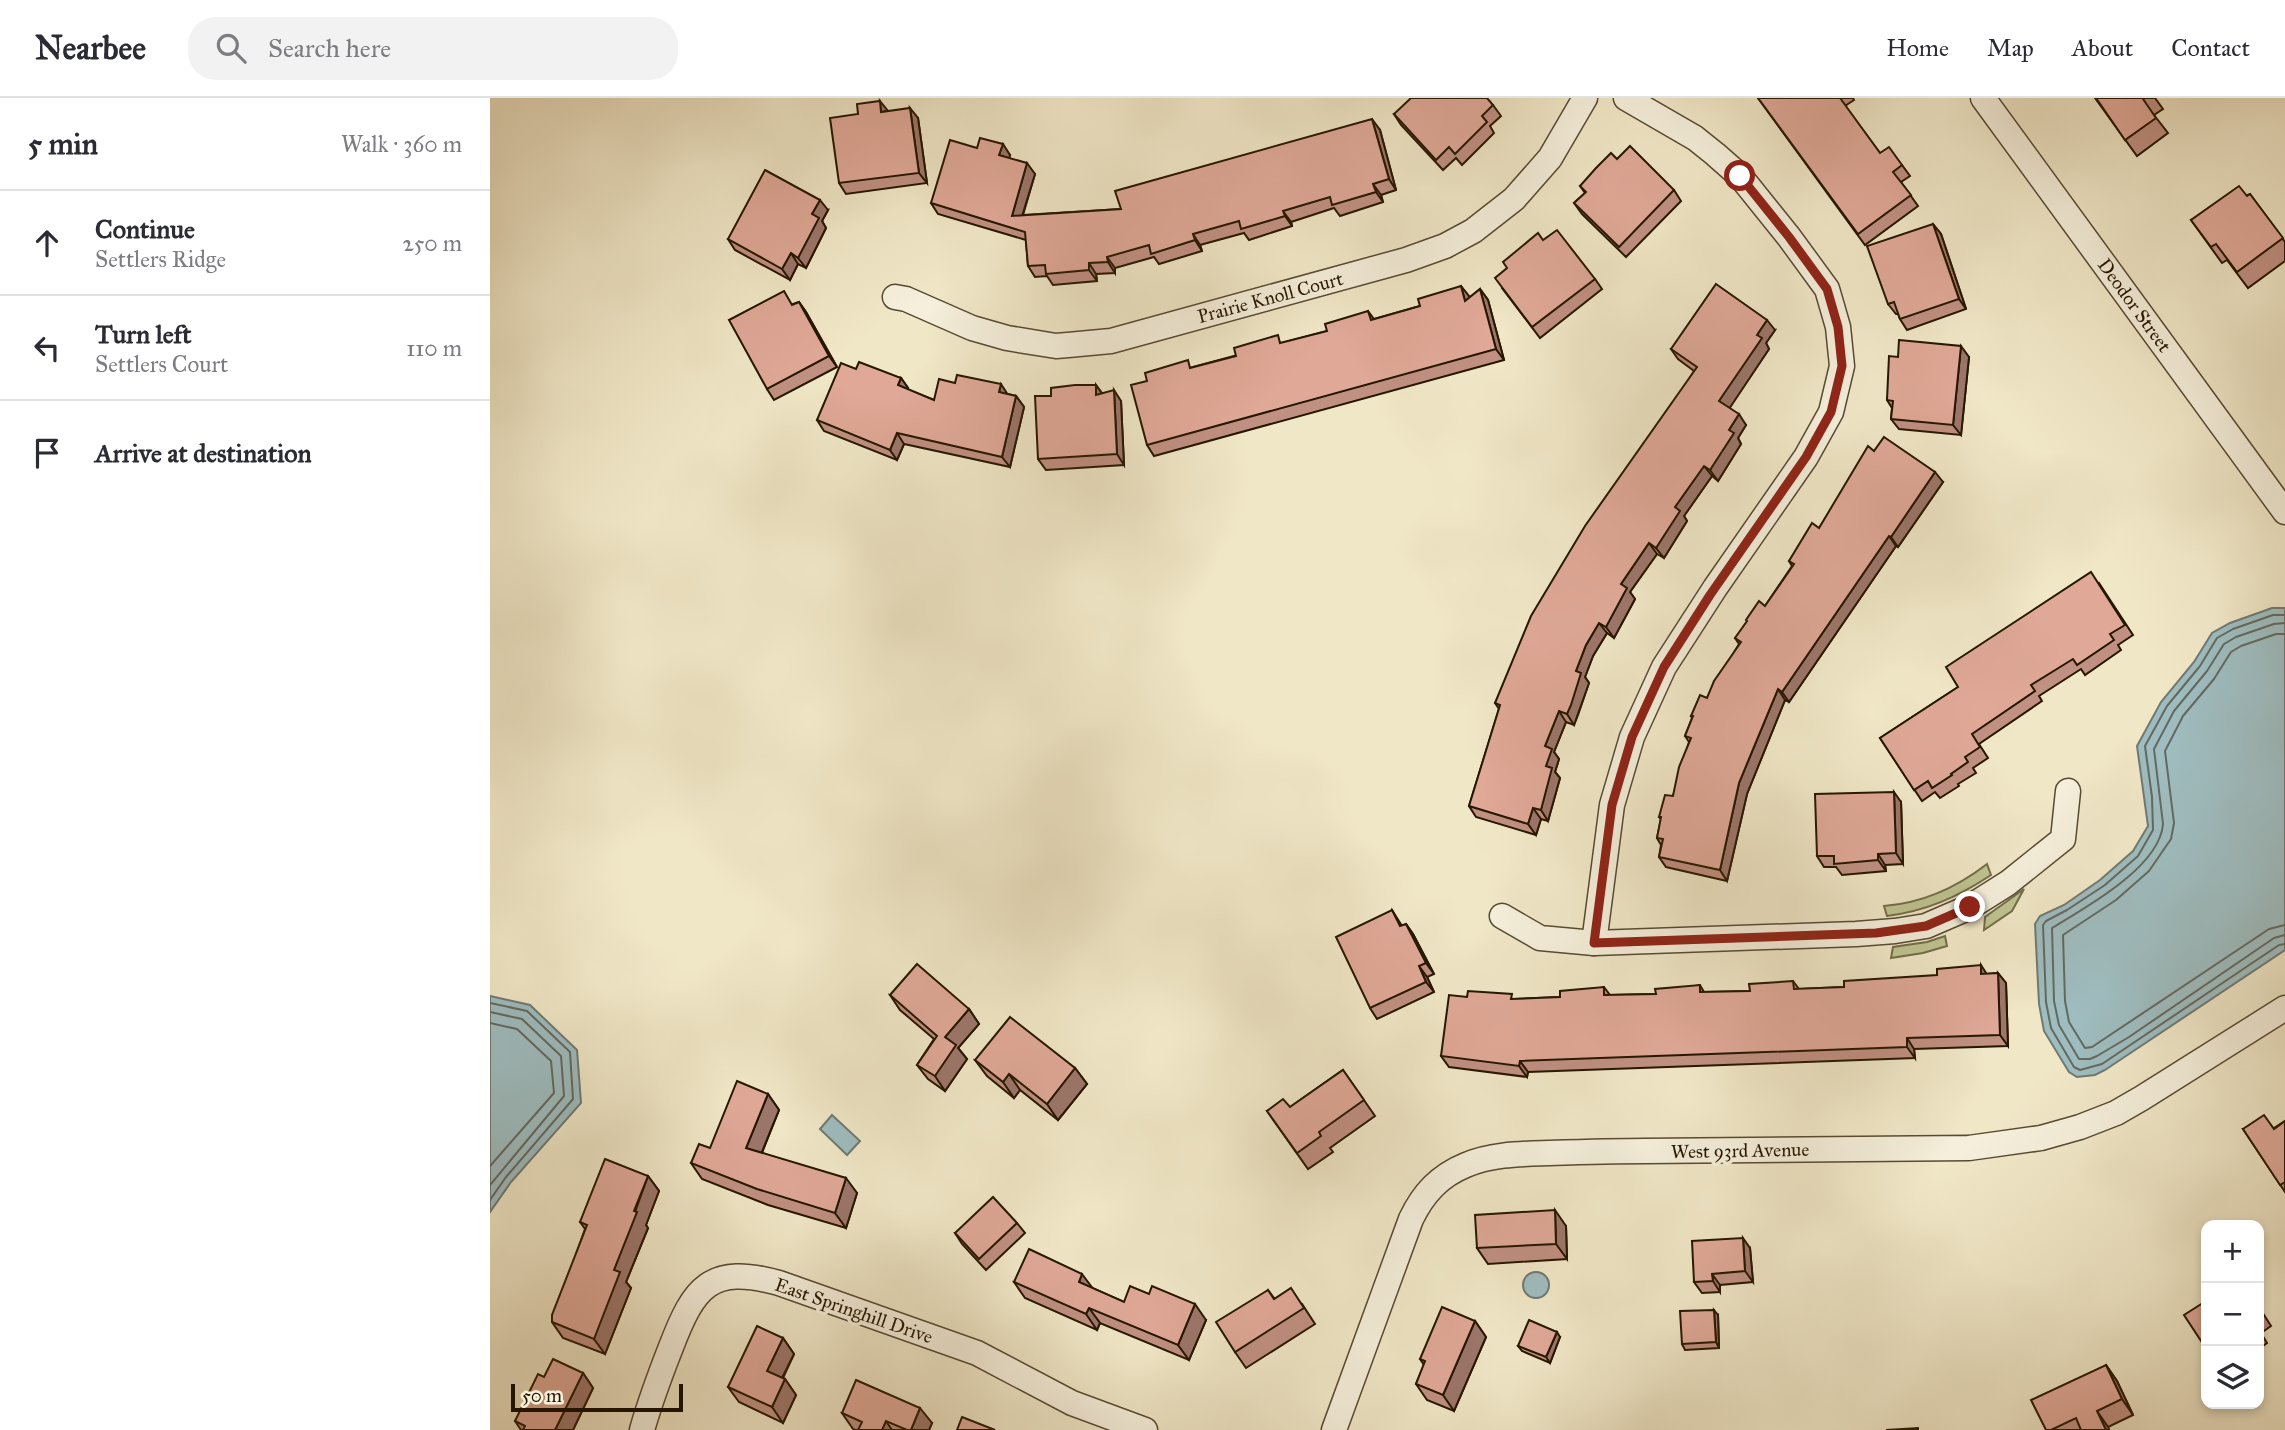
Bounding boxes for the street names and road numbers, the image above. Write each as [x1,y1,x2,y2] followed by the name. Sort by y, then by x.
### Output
[2093,254,2176,357] street label: Deodor Street
[1195,267,1346,328] street label: Prairie Knoll Court
[1671,1138,1810,1163] street label: West 93rd Avenue
[772,1273,936,1349] street label: East Springhill Drive

